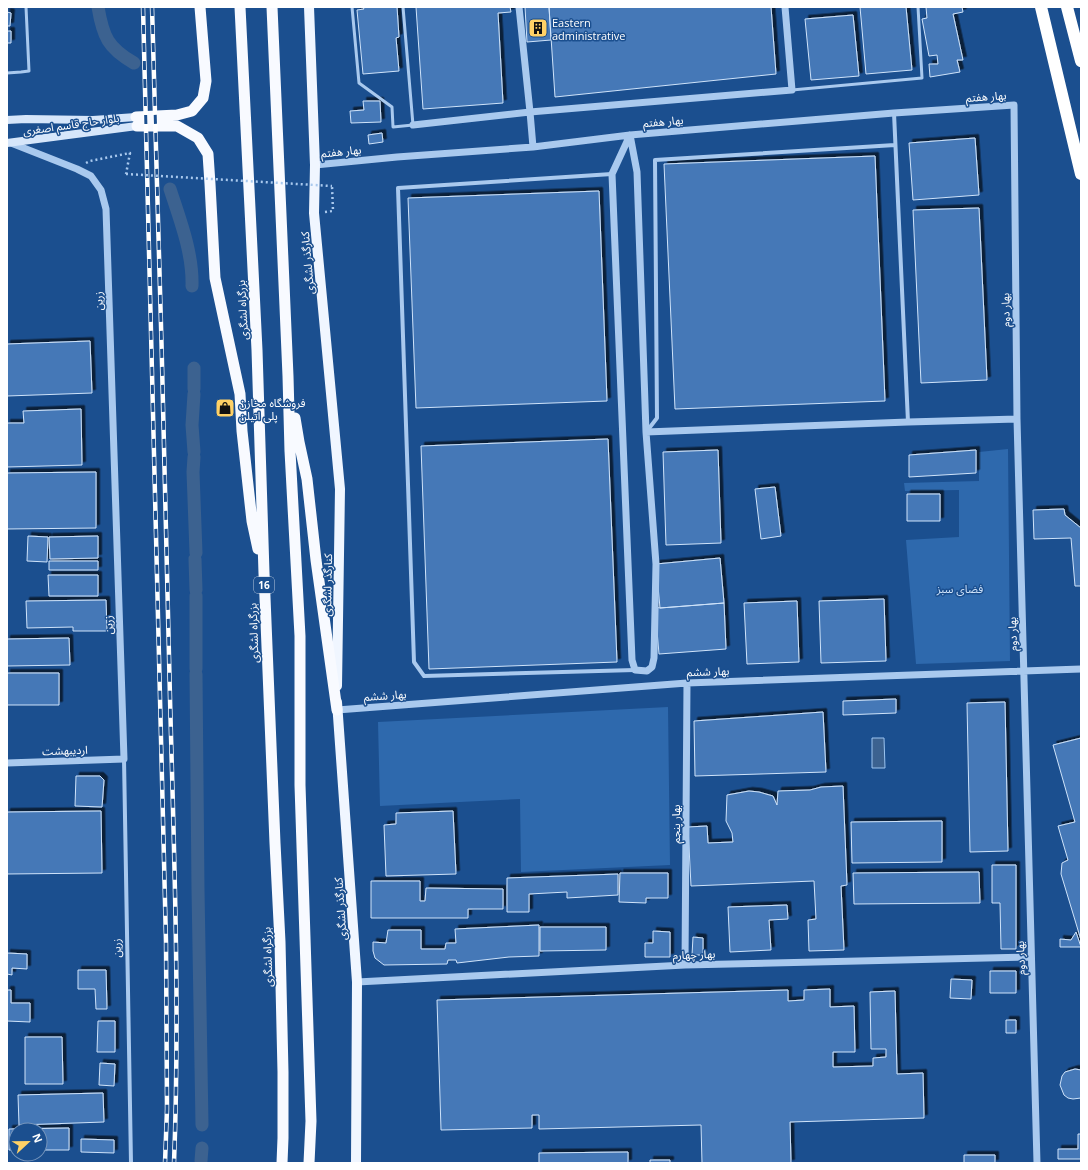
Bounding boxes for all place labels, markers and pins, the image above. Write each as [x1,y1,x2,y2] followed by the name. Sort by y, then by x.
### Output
[552,15,625,43] place label: Eastern administrative
[527,17,549,39] building icon: Eastern administrative
[239,395,306,424] place label: فروشگاه مخازن پلی اتیلن
[214,397,236,419] shop icon: فروشگاه مخازن پلی اتیلن

